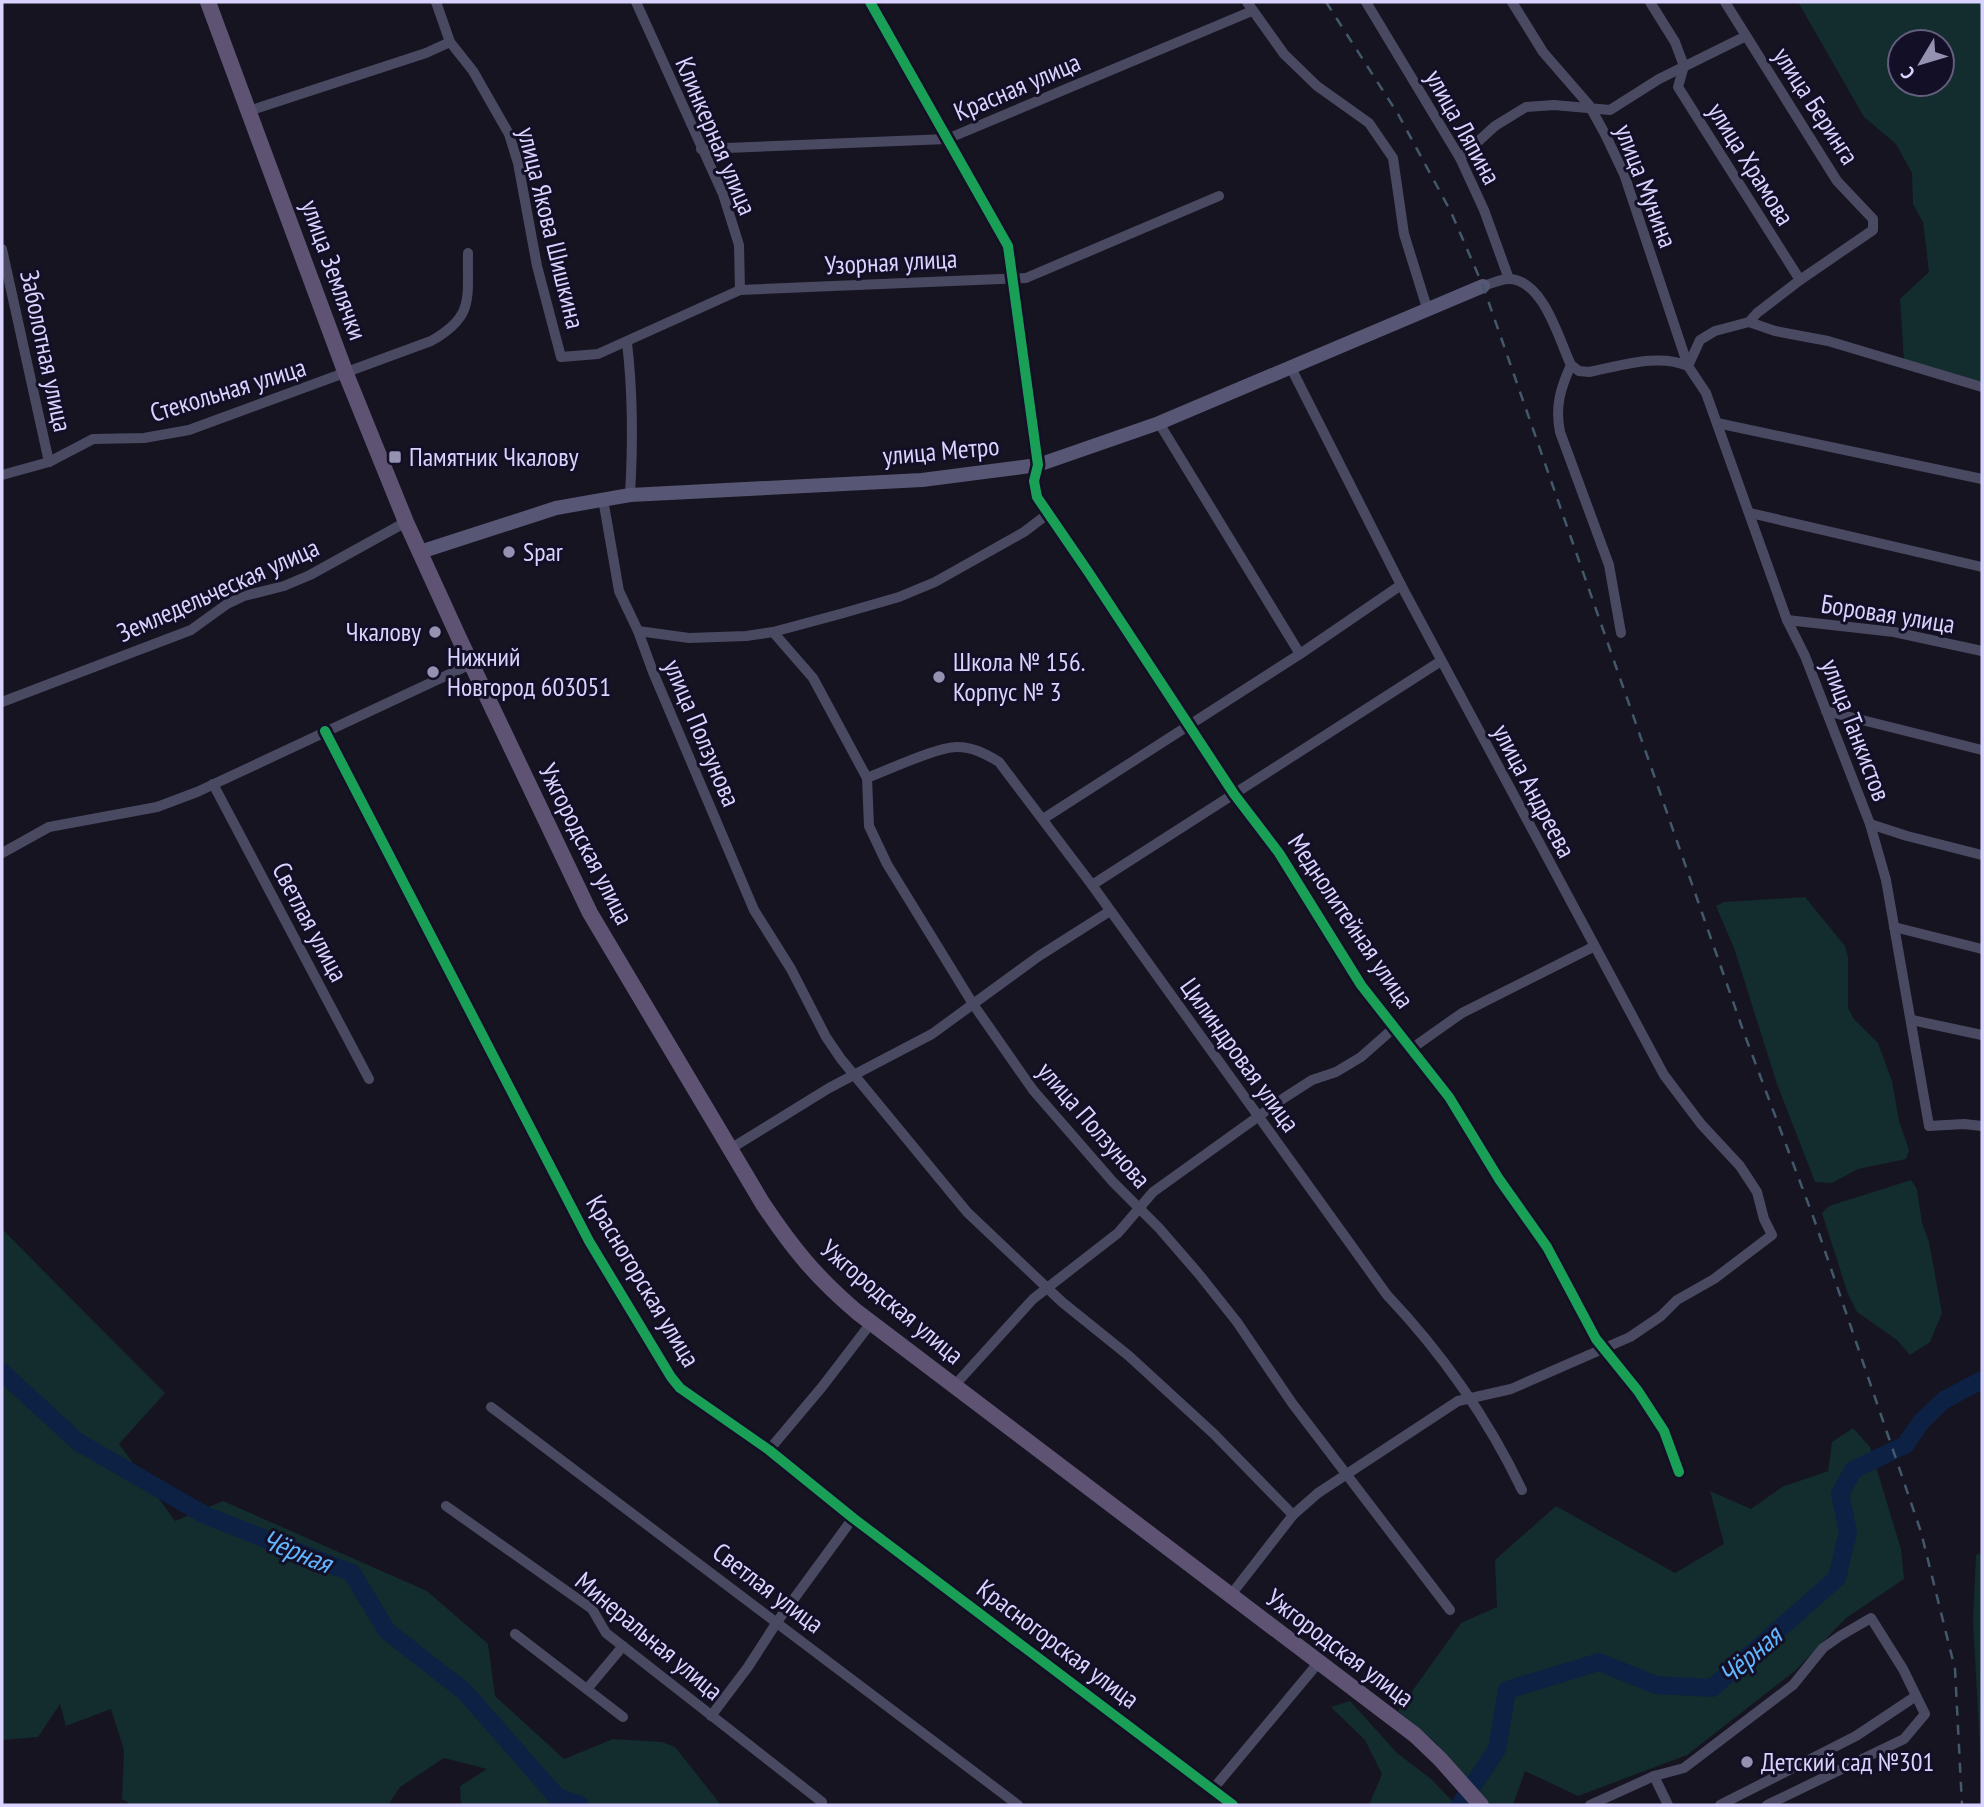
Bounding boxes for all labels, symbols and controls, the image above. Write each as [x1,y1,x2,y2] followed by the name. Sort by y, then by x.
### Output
[1886,28,1956,98] north arrow
[1766,41,1867,171] street label: улица Беринга
[949,45,1085,128] street label: Красная улица
[668,52,765,220] street label: Клинкерная улица
[1895,62,1920,84] text: С
[1418,64,1508,190] street label: улица Ляпина
[1701,96,1802,231] street label: улица Храмова
[1608,119,1685,252] street label: улица Мунина
[510,124,592,332] street label: улица Якова Шишкина
[294,195,375,344] street label: улица Землячки
[824,242,958,281] street label: Узорная улица
[13,267,80,435] street label: Заболотная улица
[146,350,310,429] street label: Стекольная улица
[881,429,1001,472] street label: улица Метро
[409,440,579,473] place label: Памятник Чкалову
[387,449,403,465] marker: Памятник Чкалову
[112,530,324,649] street label: Земледельческая улица
[523,535,563,568] place label: Spar
[501,544,517,560] marker: Spar
[1819,587,1957,640] street label: Боровая улица
[346,615,421,648] place label: Чкалову
[427,624,443,640] marker: Чкалову
[447,640,611,703] place label: Нижний Новгород 603051
[953,645,1085,708] place label: Школа № 156. Корпус № 3
[657,654,748,811] street label: улица Ползунова
[1814,654,1899,805] street label: улица Танкистов
[425,664,441,680] marker: Нижний Новгород 603051
[931,669,947,685] marker: Школа № 156. Корпус № 3
[1485,718,1583,863] street label: улица Андреева
[532,758,641,930] street label: Ужгородская улица
[1281,827,1422,1014] street label: Меднолитейная улица
[265,856,356,987] street label: Светлая улица
[1173,971,1307,1138] street label: Цилиндровая улица
[1031,1055,1158,1195] street label: улица Ползунова
[579,1189,708,1373] street label: Красногорская улица
[814,1232,971,1371] street label: Ужгородская улица
[257,1520,339,1582] water label: Чёрная
[706,1535,830,1640] street label: Светлая улица
[569,1564,730,1707] street label: Минеральная улица
[971,1572,1146,1715] street label: Красногорская улица
[1260,1581,1421,1714] street label: Ужгородская улица
[1711,1616,1790,1692] water label: Чёрная
[1761,1745,1934,1778] place label: Детский сад №301
[1739,1754,1755,1770] marker: Детский сад №301

